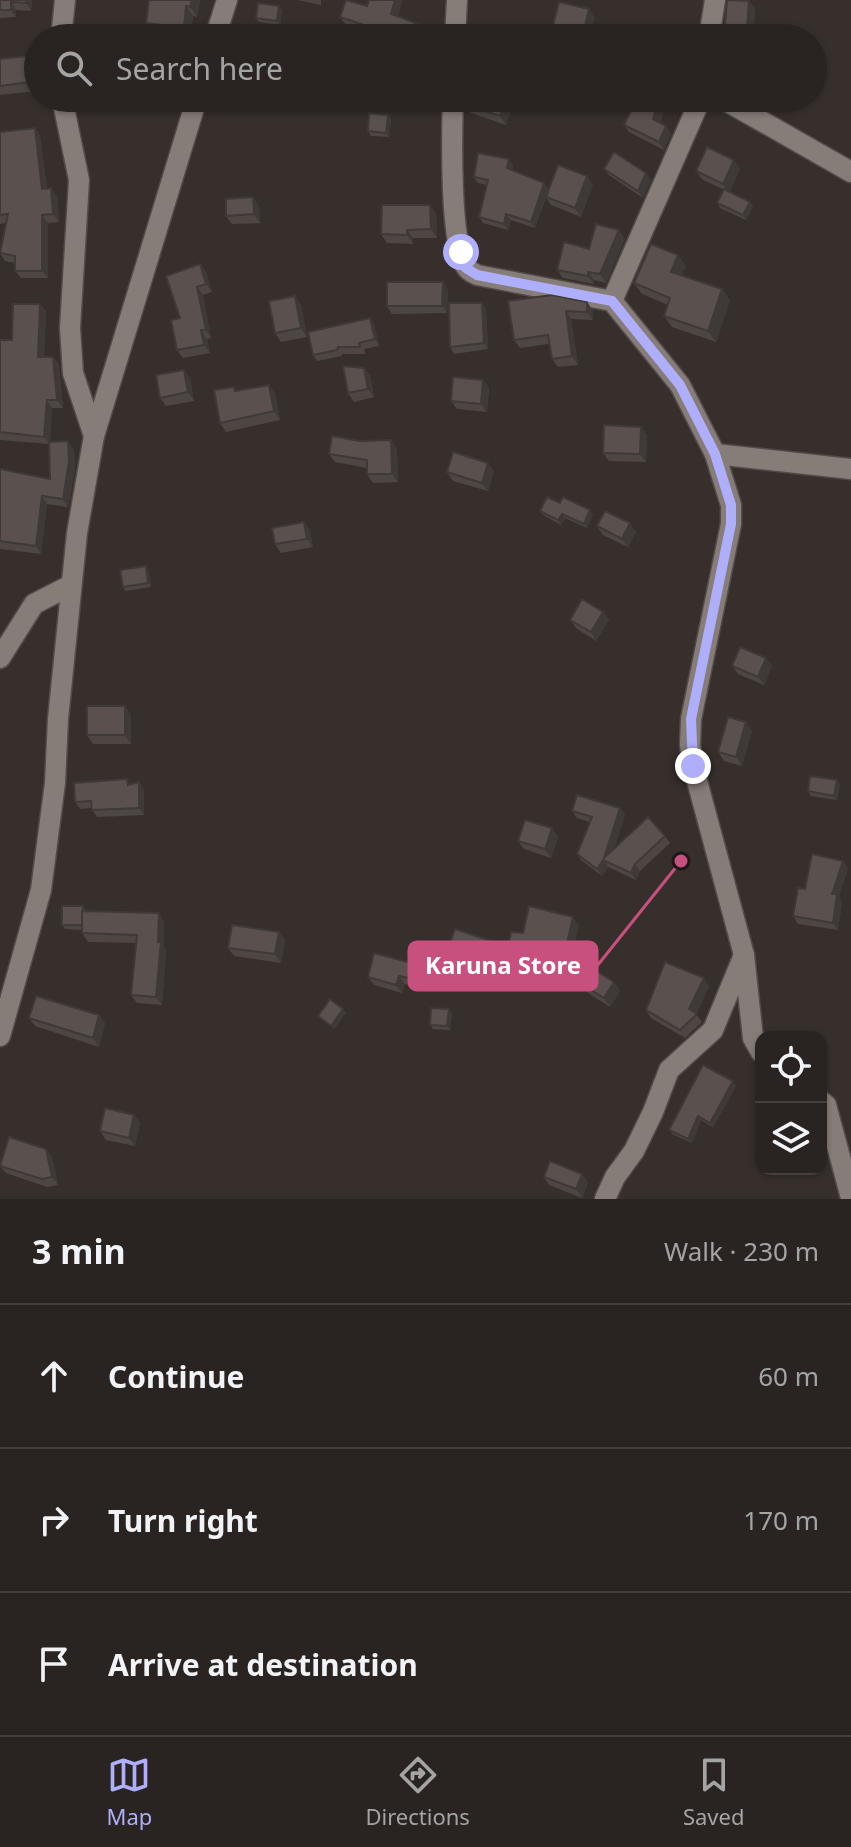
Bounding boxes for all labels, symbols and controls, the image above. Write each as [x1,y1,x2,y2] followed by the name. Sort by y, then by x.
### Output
[24,24,827,112] search box
[52,46,96,90] icon: search
[116,48,283,89] text: Search here
[443,234,479,270] route start
[675,748,711,784] route end
[409,942,597,990] callout: Karuna Store
[425,948,581,981] text: Karuna Store
[755,1031,827,1175] map controls
[755,1031,827,1103] button: locate
[755,1103,827,1175] button: layers
[32,1228,126,1274] text: 3 min
[664,1233,819,1269] text: Walk · 230 m
[32,1354,76,1398] icon: ahead
[108,1356,244,1397] text: Continue
[758,1358,819,1394] text: 60 m
[32,1498,76,1542] icon: right
[108,1500,258,1541] text: Turn right
[743,1502,819,1538] text: 170 m
[32,1642,76,1686] icon: arrive
[108,1644,418,1685] text: Arrive at destination
[107,1753,152,1831] tab: Map
[365,1753,470,1831] tab: Directions
[683,1753,744,1831] tab: Saved

